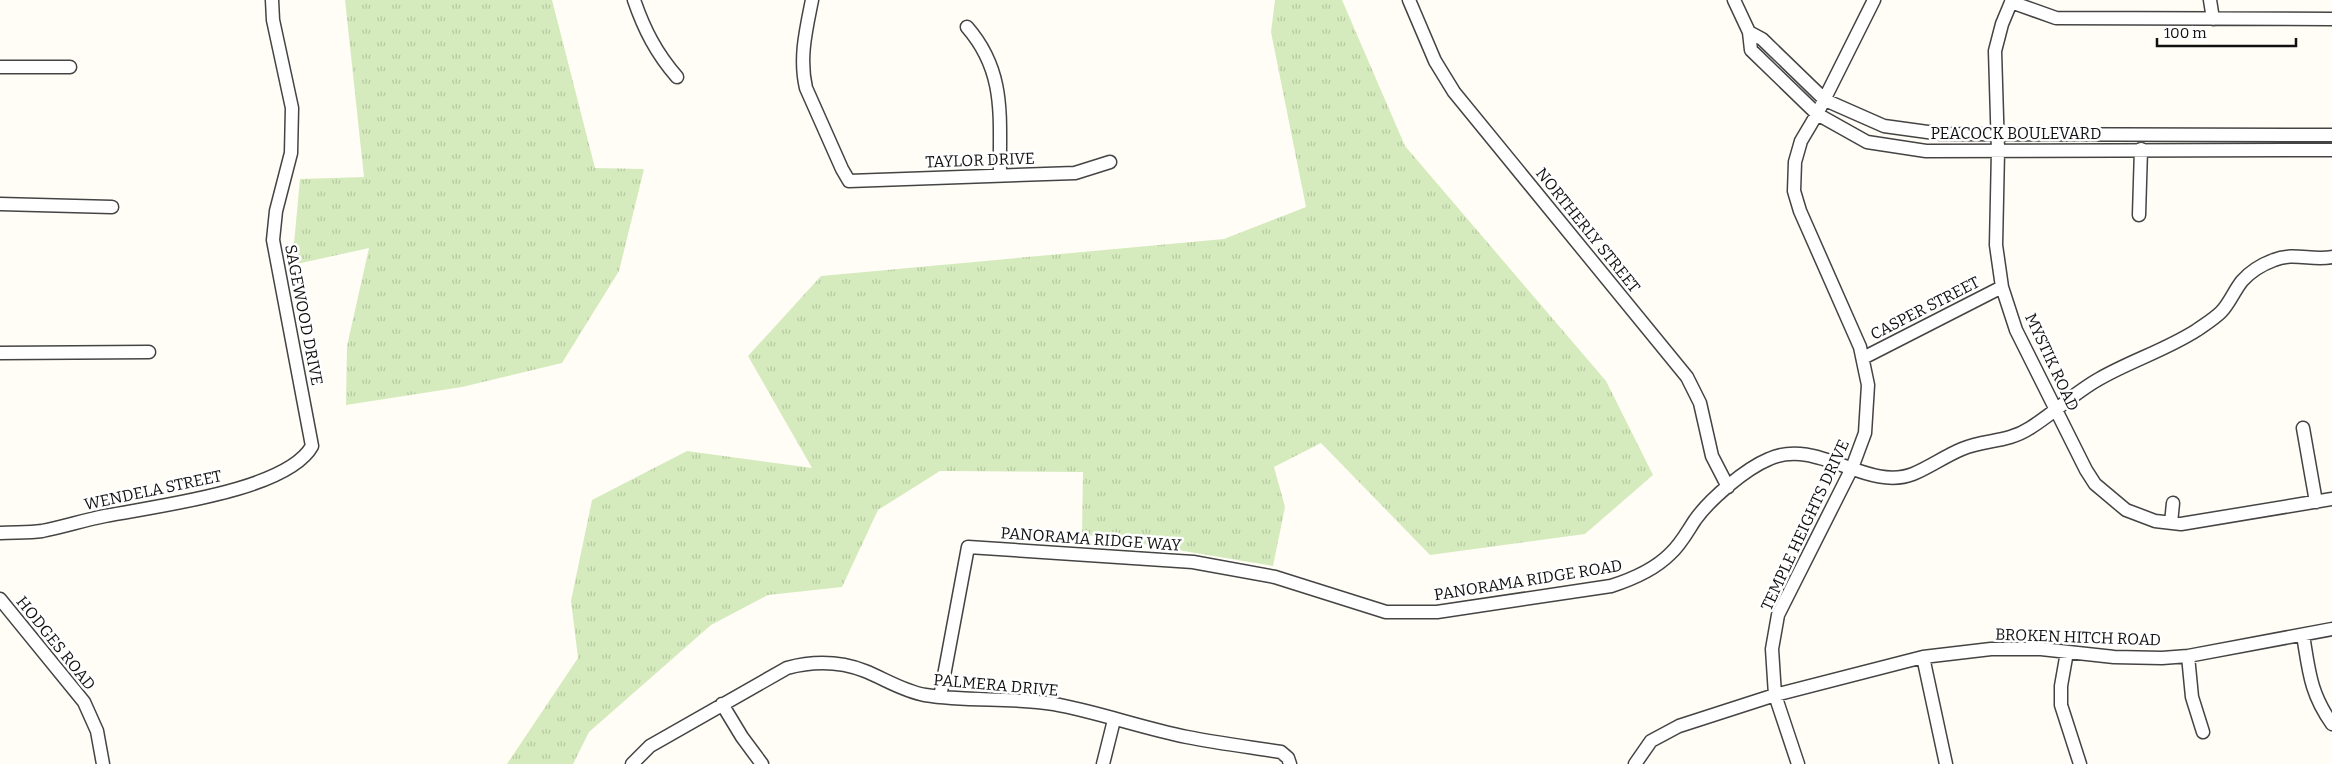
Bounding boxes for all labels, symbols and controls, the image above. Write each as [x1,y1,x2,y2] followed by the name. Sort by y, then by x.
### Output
[2157,15,2296,47] scale bar
[2164,24,2207,42] text: 100 m
[1930,124,2102,143] street label: PEACOCK BOULEVARD
[925,149,1035,171] street label: TAYLOR DRIVE
[1532,164,1644,296] street label: NORTHERLY STREET
[281,243,327,387] street label: SAGEWOOD DRIVE
[1867,272,1983,344] street label: CASPER STREET
[2021,310,2083,414] street label: MYSTIK ROAD
[1757,437,1853,613] street label: TEMPLE HEIGHTS DRIVE
[82,466,224,514] street label: WENDELA STREET
[1000,523,1183,555] street label: PANORAMA RIDGE WAY
[1433,556,1623,604] street label: PANORAMA RIDGE ROAD
[12,592,100,694] street label: HODGES ROAD
[1995,625,2161,649] street label: BROKEN HITCH ROAD
[933,670,1059,700] street label: PALMERA DRIVE

